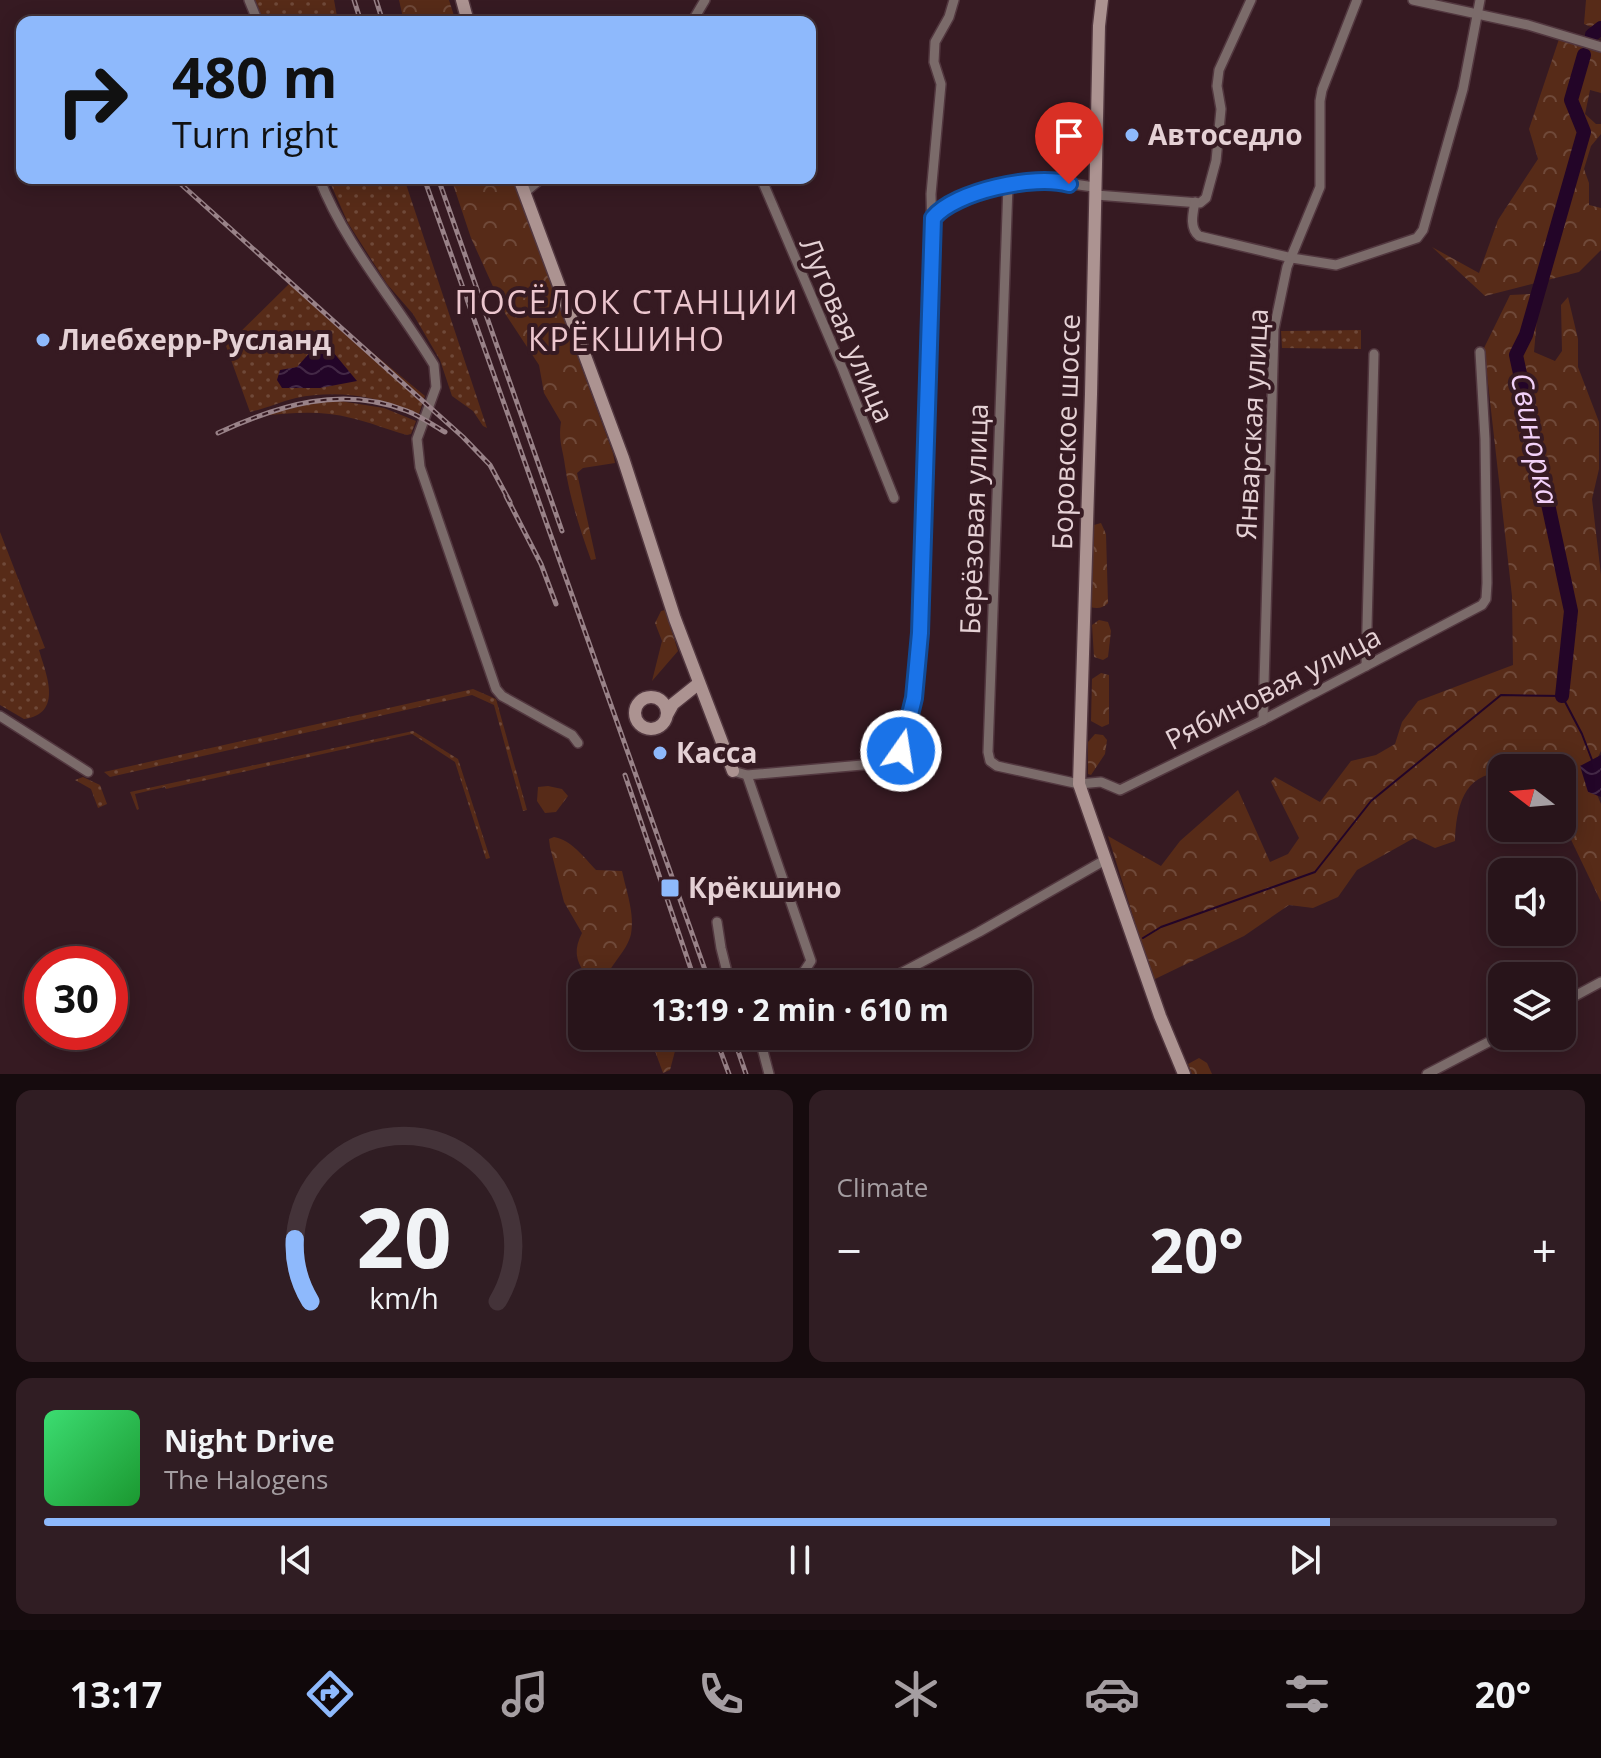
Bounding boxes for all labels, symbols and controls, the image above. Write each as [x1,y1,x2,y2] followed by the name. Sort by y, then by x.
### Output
[172,38,338,114] text: 480 m
[40,48,144,152] icon: right
[1035,102,1103,184] pin
[172,110,338,159] text: Turn right
[1047,114,1091,158] icon: arrive
[1148,115,1303,153] place label: Автоседло
[1123,126,1141,144] marker: Автоседло
[792,231,904,428] street label: Луговая улица
[454,280,800,360] district label: ПОСЁЛОК СТАНЦИИ КРЁКШИНО
[1226,307,1276,540] street label: Январская улица
[1042,313,1088,551] street label: Боровское шоссе
[59,320,332,358] place label: Лиебхерр-Русланд
[34,331,52,349] marker: Лиебхерр-Русланд
[1501,369,1570,509] water label: Свинорка
[950,403,996,635] street label: Берёзовая улица
[1158,616,1387,758] street label: Рябиновая улица
[859,709,943,793] position arrow
[676,733,757,771] place label: Касса
[651,744,669,762] marker: Касса
[1488,754,1576,842] north arrow
[1488,754,1576,1050] map controls
[1488,858,1576,946] button: sound
[688,868,842,906] place label: Крёкшино
[659,877,681,899] marker: Крёкшино
[24,946,128,1050] speed limit sign: 30
[1488,962,1576,1050] button: layers
[651,989,949,1030] text: 13:19 · 2 min · 610 m
[837,1169,928,1205] text: Climate
[357,1179,452,1292] text: 20
[1150,1209,1244,1291] text: 20°
[837,1220,862,1280] text: −
[1532,1220,1557,1280] text: +
[370,1278,439,1317] text: km/h
[164,1420,335,1461] text: Night Drive
[164,1461,329,1497] text: The Halogens
[274,1538,318,1582] icon: previous
[778,1538,822,1582] icon: pause
[1283,1538,1327,1582] icon: next
[302,1666,358,1722] icon: directions
[497,1666,553,1722] icon: music
[693,1666,749,1722] icon: phone
[888,1666,944,1722] icon: climate
[1084,1666,1140,1722] icon: car
[1279,1666,1335,1722] icon: filters
[70,1670,162,1719] text: 13:17
[1475,1670,1531,1719] text: 20°

